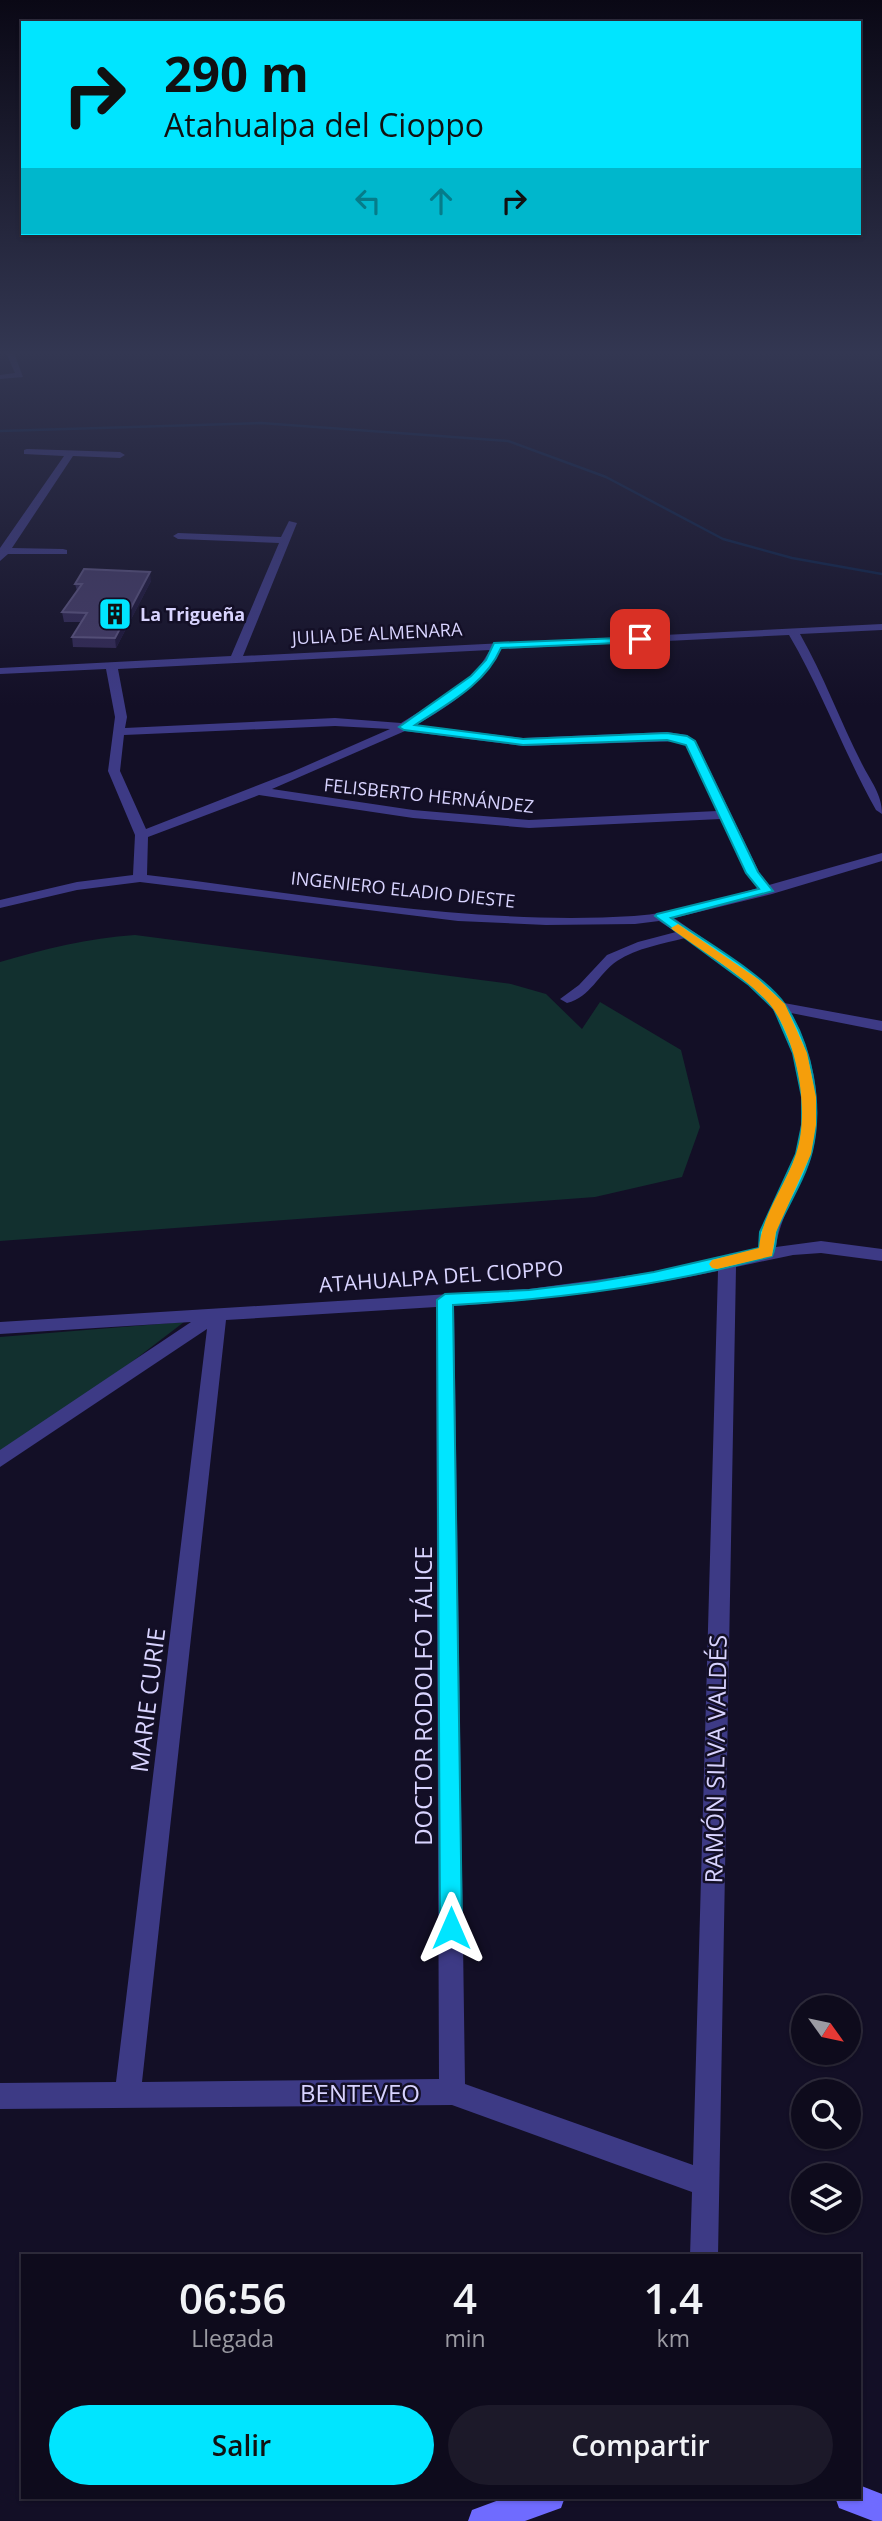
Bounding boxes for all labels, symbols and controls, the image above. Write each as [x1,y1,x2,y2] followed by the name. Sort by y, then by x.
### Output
[164,40,309,106] text: 290 m
[49,49,140,140] icon: right
[164,103,484,146] text: Atahualpa del Cioppo
[349,182,387,220] icon: left
[422,182,460,220] icon: ahead
[495,182,533,220] icon: right
[96,595,134,633] building icon: La Trigueña
[140,602,245,626] place label: La Trigueña
[610,609,670,669] pin
[289,617,463,650] street label: JULIA DE ALMENARA
[621,620,659,658] icon: arrive
[323,772,535,818] street label: FELISBERTO HERNÁNDEZ
[290,865,516,913] street label: INGENIERO ELADIO DIESTE
[318,1253,564,1299] street label: ATAHUALPA DEL CIOPPO
[406,1546,439,1846] street label: DOCTOR RODOLFO TÁLICE
[122,1626,172,1774] street label: MARIE CURIE
[696,1634,734,1884] street label: RAMÓN SILVA VALDÉS
[414,1891,488,1965] position arrow
[791,1995,861,2065] north arrow
[791,1995,861,2233] map controls
[300,2076,420,2109] street label: BENTEVEO
[791,2079,861,2149] button: search
[791,2163,861,2233] button: layers
[179,2269,286,2326] text: 06:56
[453,2269,477,2326] text: 4
[644,2269,703,2326] text: 1.4
[191,2322,274,2354] text: Llegada
[444,2322,486,2354] text: min
[657,2322,690,2354] text: km
[49,2405,434,2485] button: Salir
[448,2405,833,2485] button: Compartir

